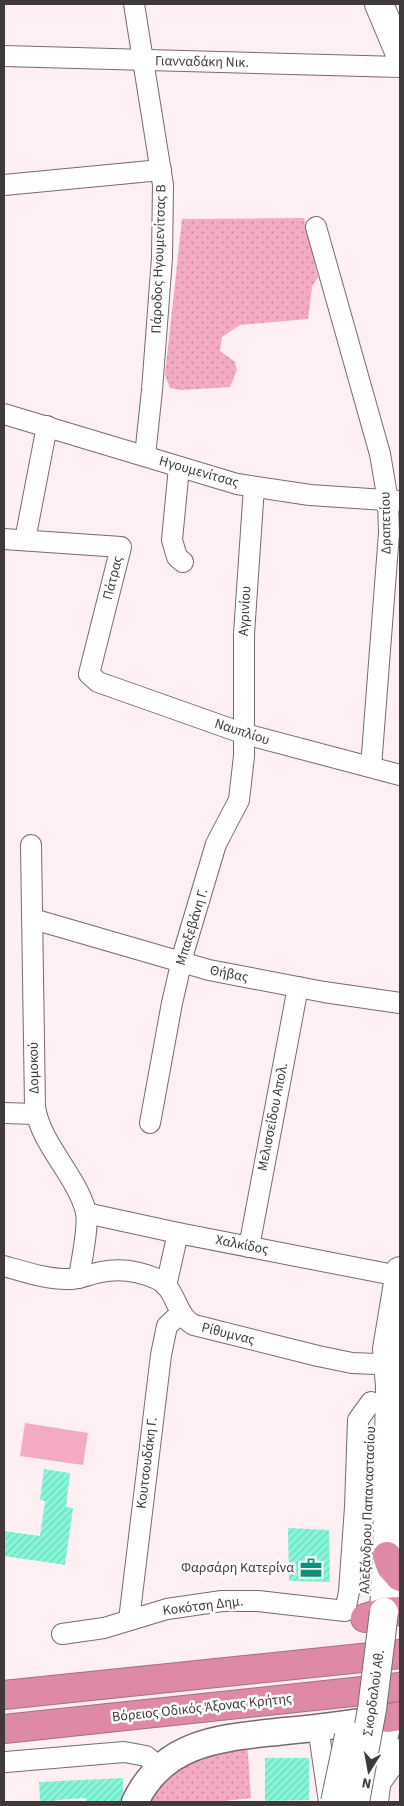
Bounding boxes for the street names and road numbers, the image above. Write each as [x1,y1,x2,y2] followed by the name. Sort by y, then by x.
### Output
[155,51,249,73] street label: Γιανναδάκη Νικ.
[146,184,172,334] street label: Πάροδος Ηγουμενίτσας Β
[157,451,241,493] street label: Ηγουμενίτσας
[375,492,397,554] street label: Δραπετίου
[98,554,128,602] street label: Πάτρας
[234,585,256,637] street label: Αγρινίου
[212,714,272,750] street label: Ναυπλίου
[171,886,213,968] street label: Μπαξεβάνη Γ.
[208,960,250,988] street label: Θήβας
[24,1042,44,1094] street label: Δομοκού
[253,1061,293,1173] street label: Μελισσείδου Απολ.
[214,1230,270,1260] street label: Χαλκίδος
[199,1318,257,1350] street label: Ρίθυμνας
[131,1416,163,1510] street label: Κουτσουδάκη Γ.
[355,1426,381,1594] street label: Αλεξάνδρου Παπαναστασίου
[162,1591,244,1621] street label: Κοκότση Δημ.
[358,1648,390,1738] street label: Σκορδαλού Αθ.
[111,1689,293,1727] street label: Βόρειος Οδικός Άξονας Κρήτης

